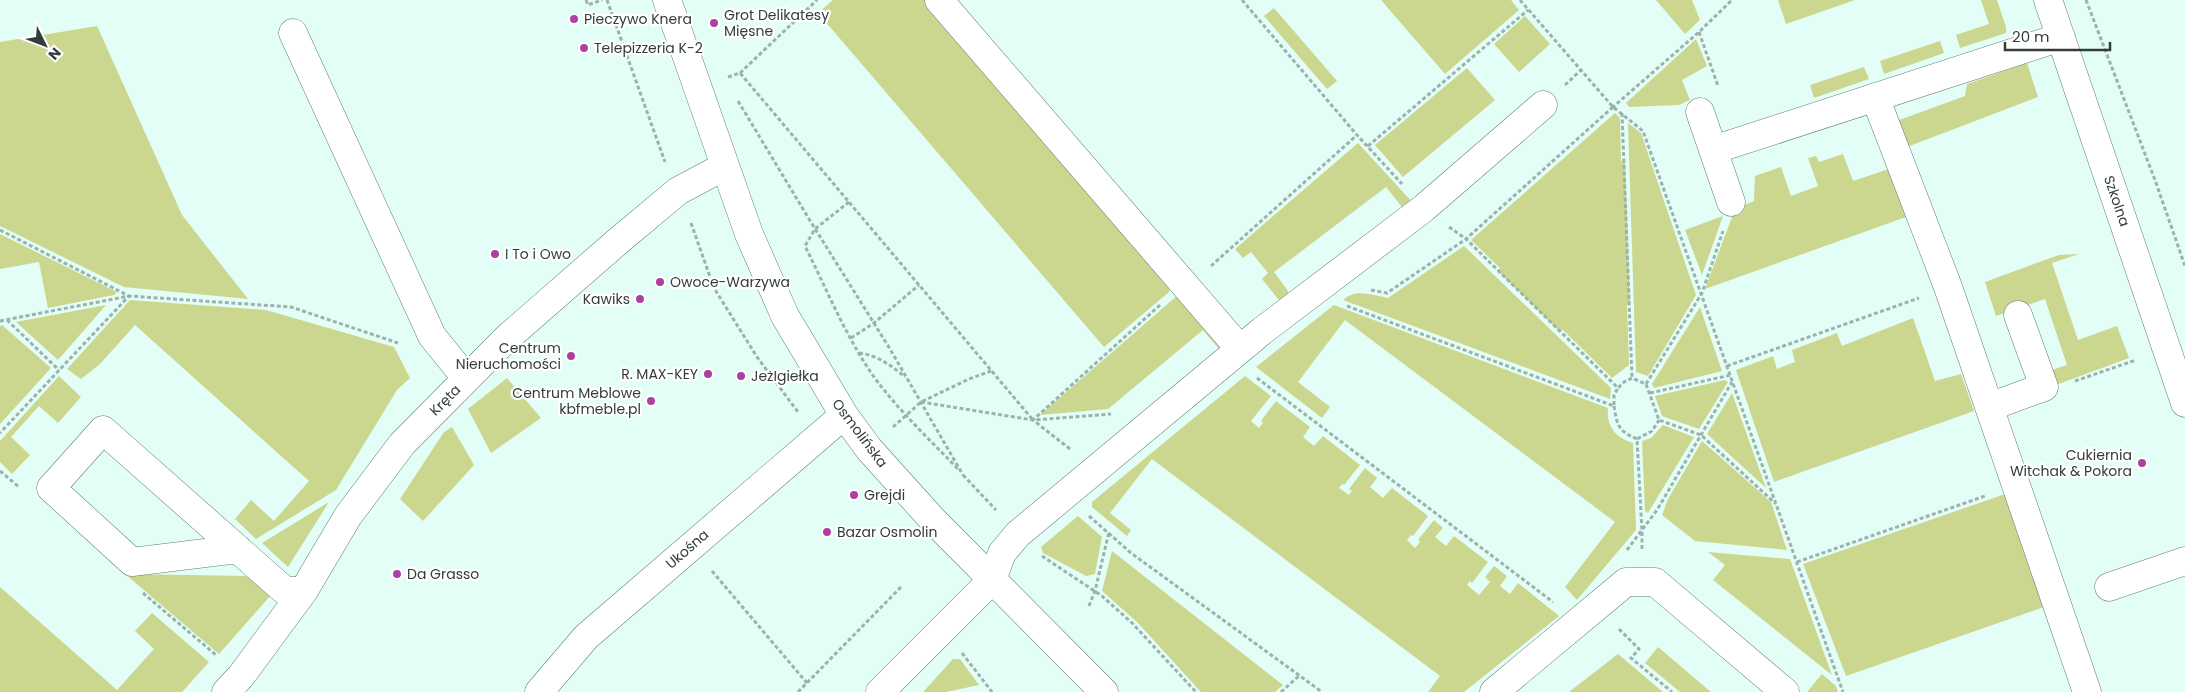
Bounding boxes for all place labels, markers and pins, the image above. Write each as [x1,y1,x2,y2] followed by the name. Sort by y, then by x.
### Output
[724,5,829,41] place label: Grot Delikatesy Mięsne
[584,9,692,29] place label: Pieczywo Knera
[568,13,580,25] marker: Pieczywo Knera
[708,17,720,29] marker: Grot Delikatesy Mięsne
[594,38,703,58] place label: Telepizzeria K-2
[578,42,590,54] marker: Telepizzeria K-2
[505,244,571,264] place label: I To i Owo
[489,248,501,260] marker: I To i Owo
[670,272,790,292] place label: Owoce-Warzywa
[654,276,666,288] marker: Owoce-Warzywa
[583,289,630,309] place label: Kawiks
[634,293,646,305] marker: Kawiks
[456,338,561,374] place label: Centrum Nieruchomości
[565,350,577,362] marker: Centrum Nieruchomości
[621,364,698,384] place label: R. MAX-KEY
[751,366,819,386] place label: JeżIgiełka
[702,368,714,380] marker: R. MAX-KEY
[735,370,747,382] marker: JeżIgiełka
[512,383,641,419] place label: Centrum Meblowe kbfmeble.pl
[645,395,657,407] marker: Centrum Meblowe kbfmeble.pl
[2010,445,2132,481] place label: Cukiernia Witchak & Pokora
[2136,457,2148,469] marker: Cukiernia Witchak & Pokora
[864,485,905,505] place label: Grejdi
[848,489,860,501] marker: Grejdi
[837,522,937,542] place label: Bazar Osmolin
[821,526,833,538] marker: Bazar Osmolin
[407,564,479,584] place label: Da Grasso
[391,568,403,580] marker: Da Grasso

